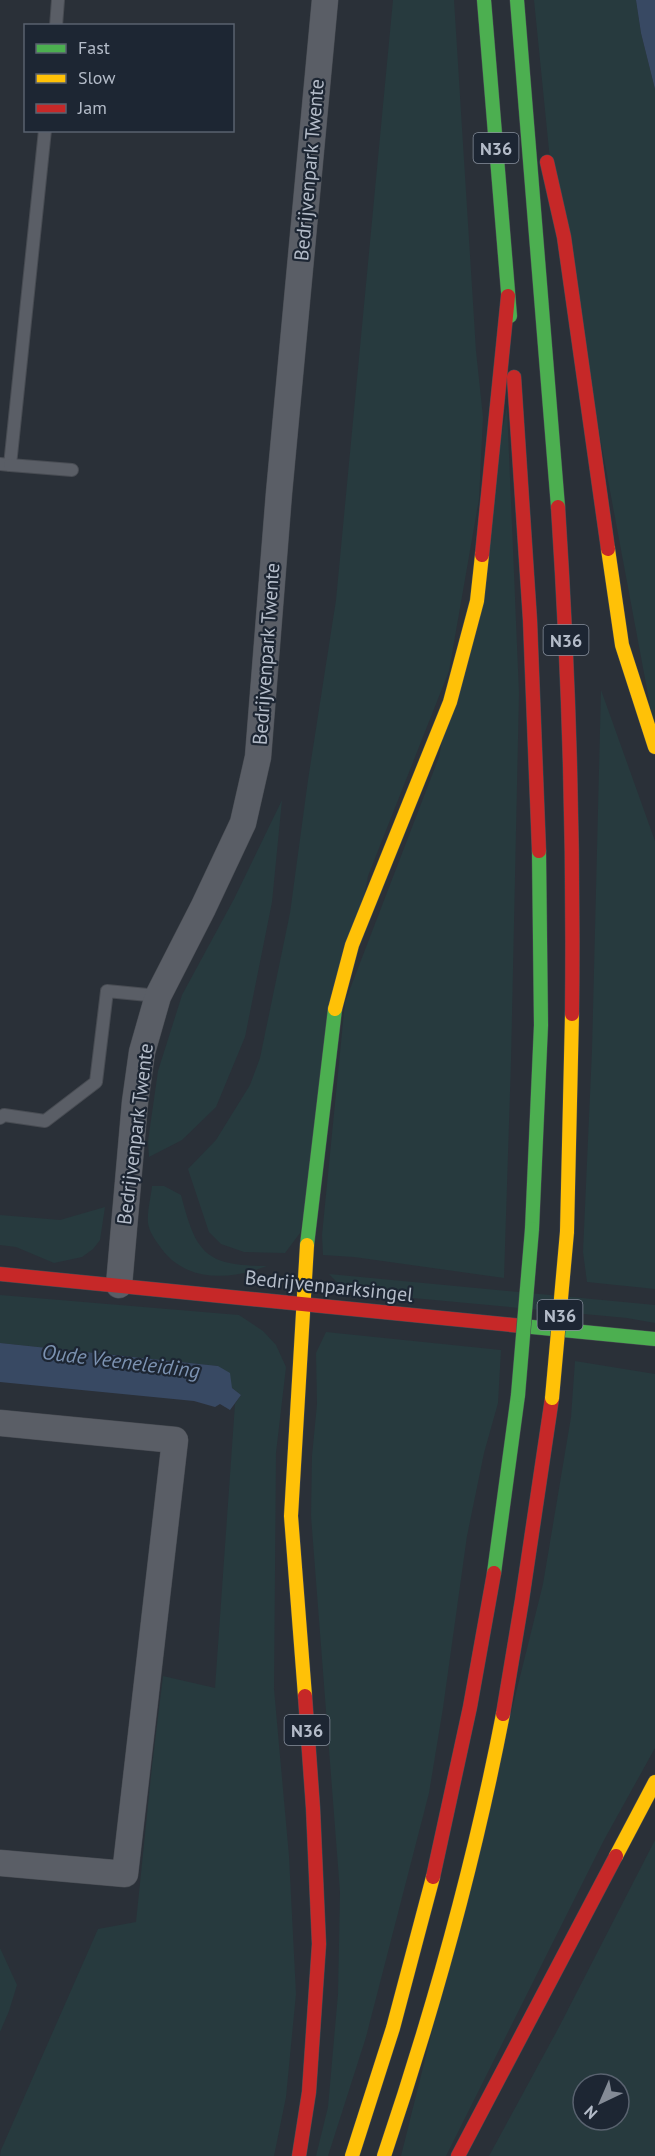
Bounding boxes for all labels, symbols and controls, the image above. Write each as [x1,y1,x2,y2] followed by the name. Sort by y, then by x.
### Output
[24,24,234,132] legend
[78,36,110,59] text: Fast
[78,66,116,89] text: Slow
[288,78,330,262] street label: Bedrijvenpark Twente
[77,96,107,119] text: Jam
[474,133,518,163] road number: N36
[247,562,285,746] street label: Bedrijvenpark Twente
[544,625,588,655] road number: N36
[111,1042,159,1226] street label: Bedrijvenpark Twente
[244,1264,415,1308] street label: Bedrijvenparksingel
[538,1300,582,1330] road number: N36
[40,1338,202,1384] water label: Oude Veeneleiding
[284,1715,330,1745] road number: N36
[571,2072,631,2132] north arrow
[580,2102,601,2124] text: N

